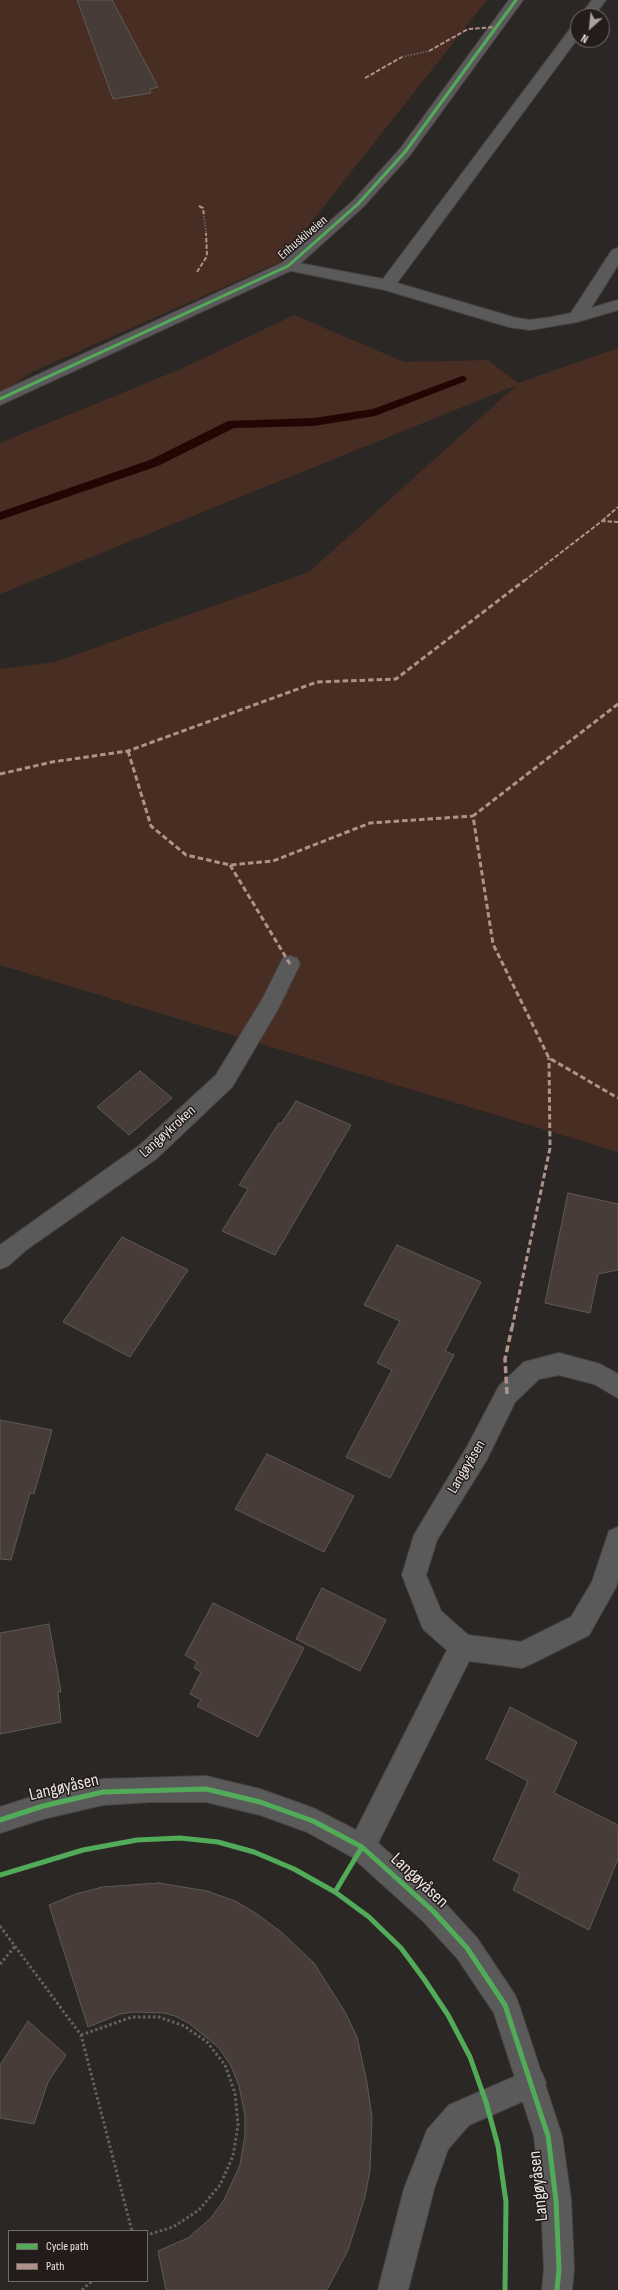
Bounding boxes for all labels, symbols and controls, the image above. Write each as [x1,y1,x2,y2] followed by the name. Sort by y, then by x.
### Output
[570,8,610,48] north arrow
[579,31,590,45] text: N
[275,213,331,263] street label: Enhuskilveien
[136,1102,200,1162] street label: Langøykroken
[444,1437,490,1497] street label: Langøyåsen
[27,1770,101,1806] street label: Langøyåsen
[386,1849,452,1913] street label: Langøyåsen
[525,2150,553,2222] street label: Langøyåsen
[8,2230,148,2282] legend
[46,2239,88,2254] text: Cycle path
[46,2259,64,2274] text: Path

